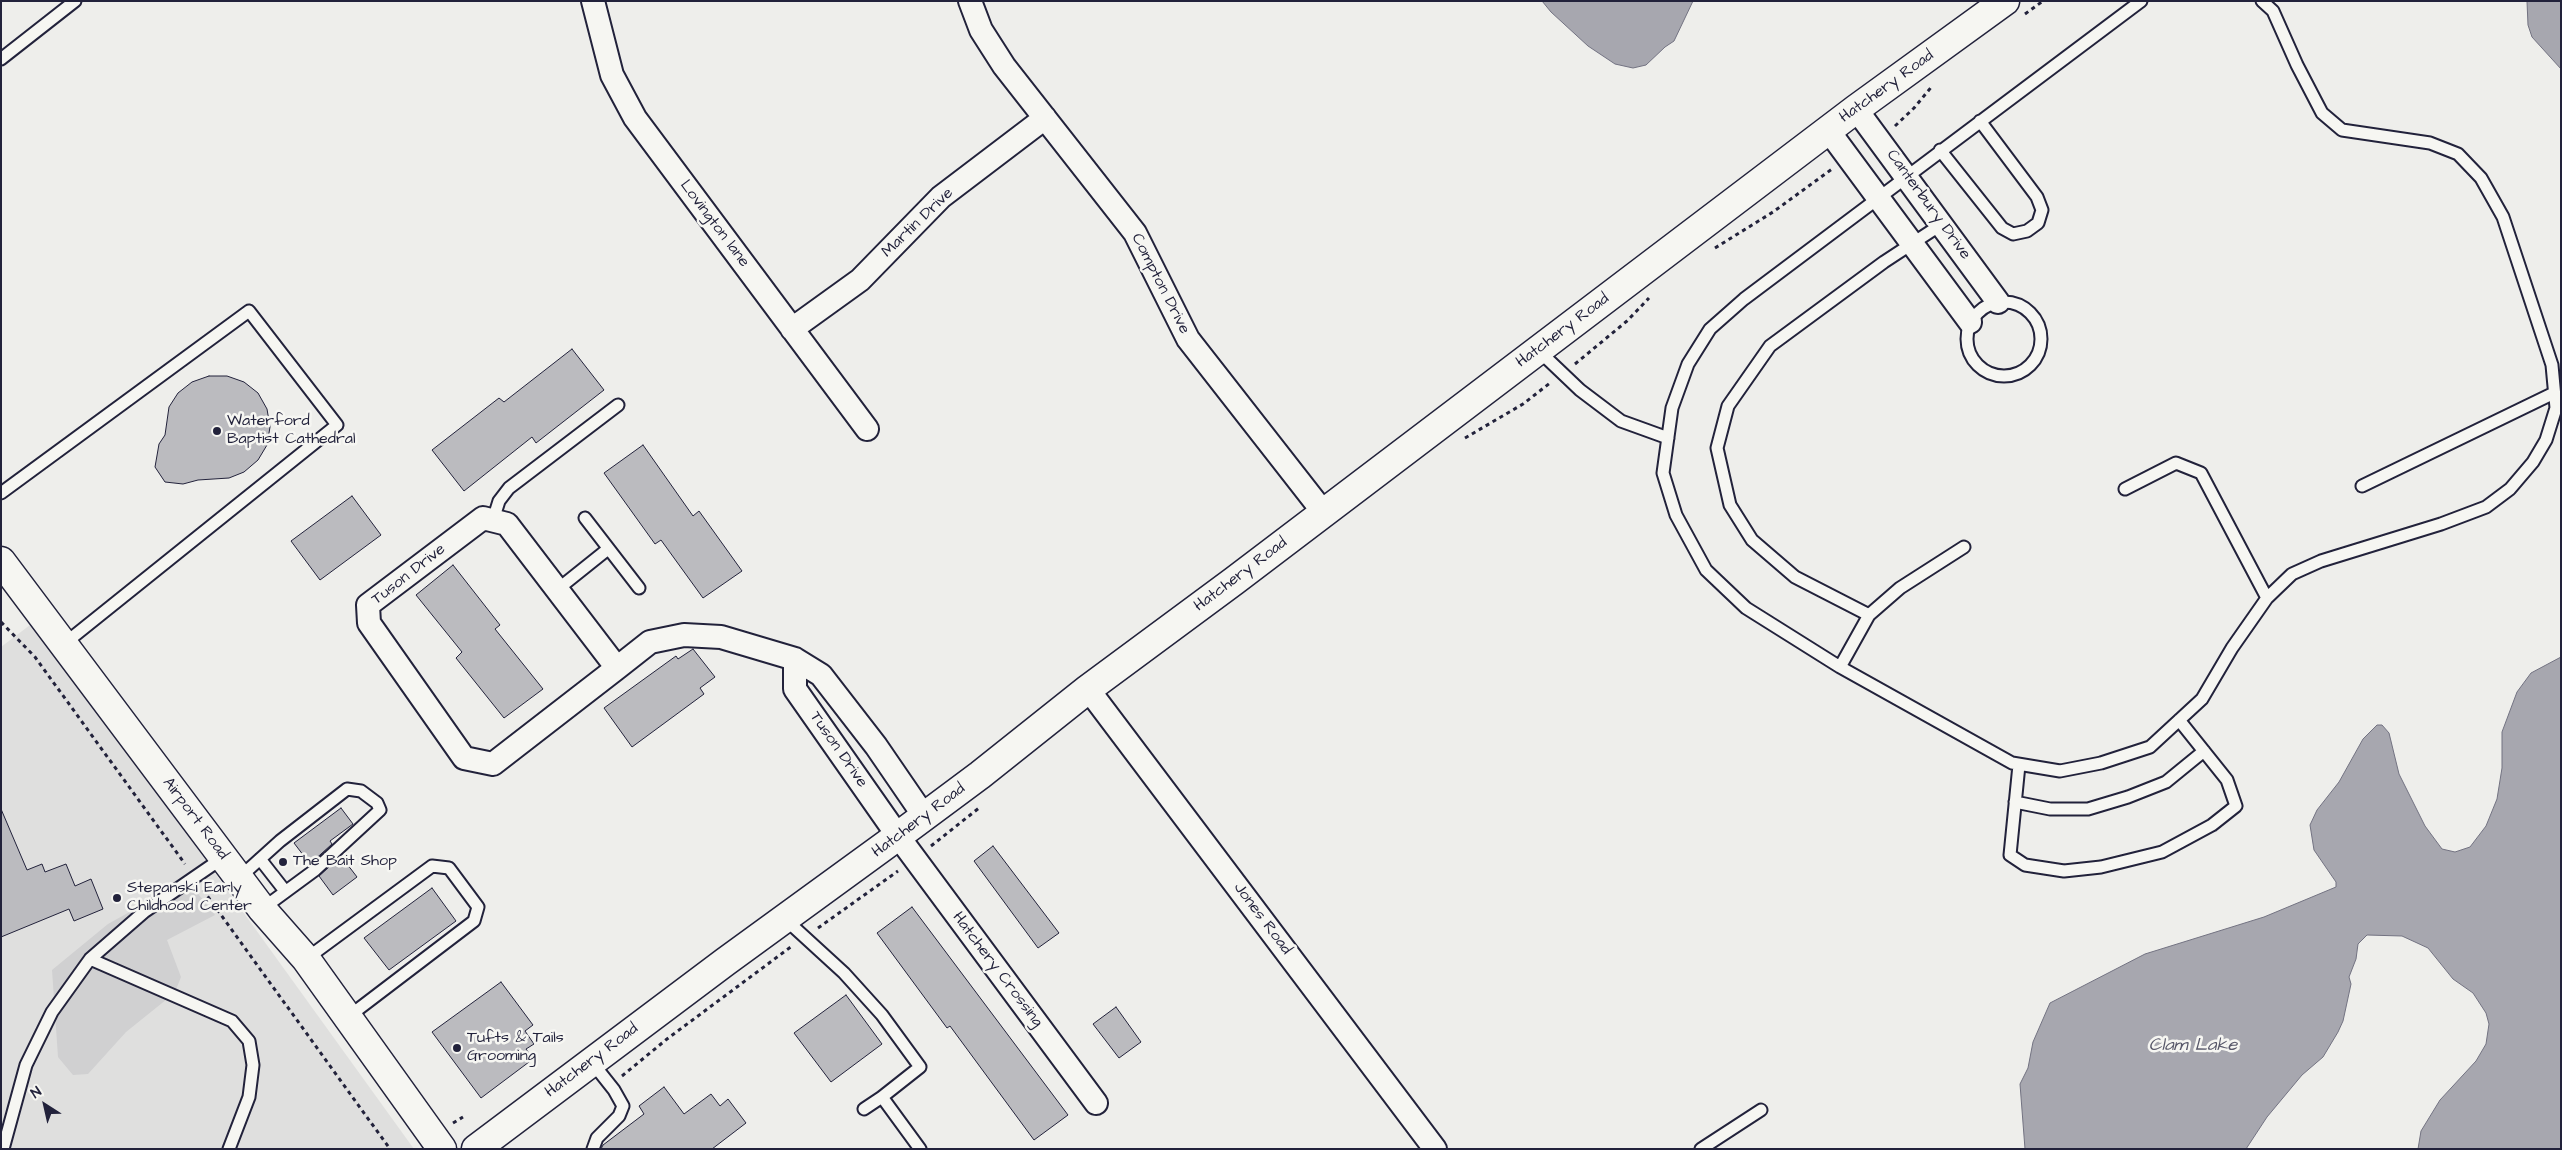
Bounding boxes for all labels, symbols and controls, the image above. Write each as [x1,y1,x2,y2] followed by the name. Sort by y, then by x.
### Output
[1836,46,1938,128] street label: Hatchery Road
[1882,146,1974,264] street label: Canterbury Drive
[675,177,753,271] street label: Lovington lane
[878,184,958,262] street label: Martin Drive
[1126,231,1194,337] street label: Compton Drive
[1513,290,1613,372] street label: Hatchery Road
[227,412,355,450] place label: Waterford Baptist Cathedral
[211,425,223,437] marker: Waterford Baptist Cathedral
[1191,534,1291,616] street label: Hatchery Road
[368,540,450,610] street label: Tuson Drive
[805,708,871,792] street label: Tuson Drive
[158,774,232,864] street label: Airport Road
[869,780,969,862] street label: Hatchery Road
[293,852,397,872] place label: The Bait Shop
[277,856,289,868] marker: The Bait Shop
[127,879,252,917] place label: Stepanski Early Childhood Center
[1229,879,1295,959] street label: Jones Road
[111,892,123,904] marker: Stepanski Early Childhood Center
[948,909,1046,1031] street label: Hatchery Crossing
[542,1020,642,1102] street label: Hatchery Road
[467,1029,564,1067] place label: Tufts & Tails Grooming
[2149,1035,2237,1057] water label: Clam Lake
[451,1042,463,1054] marker: Tufts & Tails Grooming
[20,1080,70,1130] north arrow
[27,1082,46,1103] text: N

